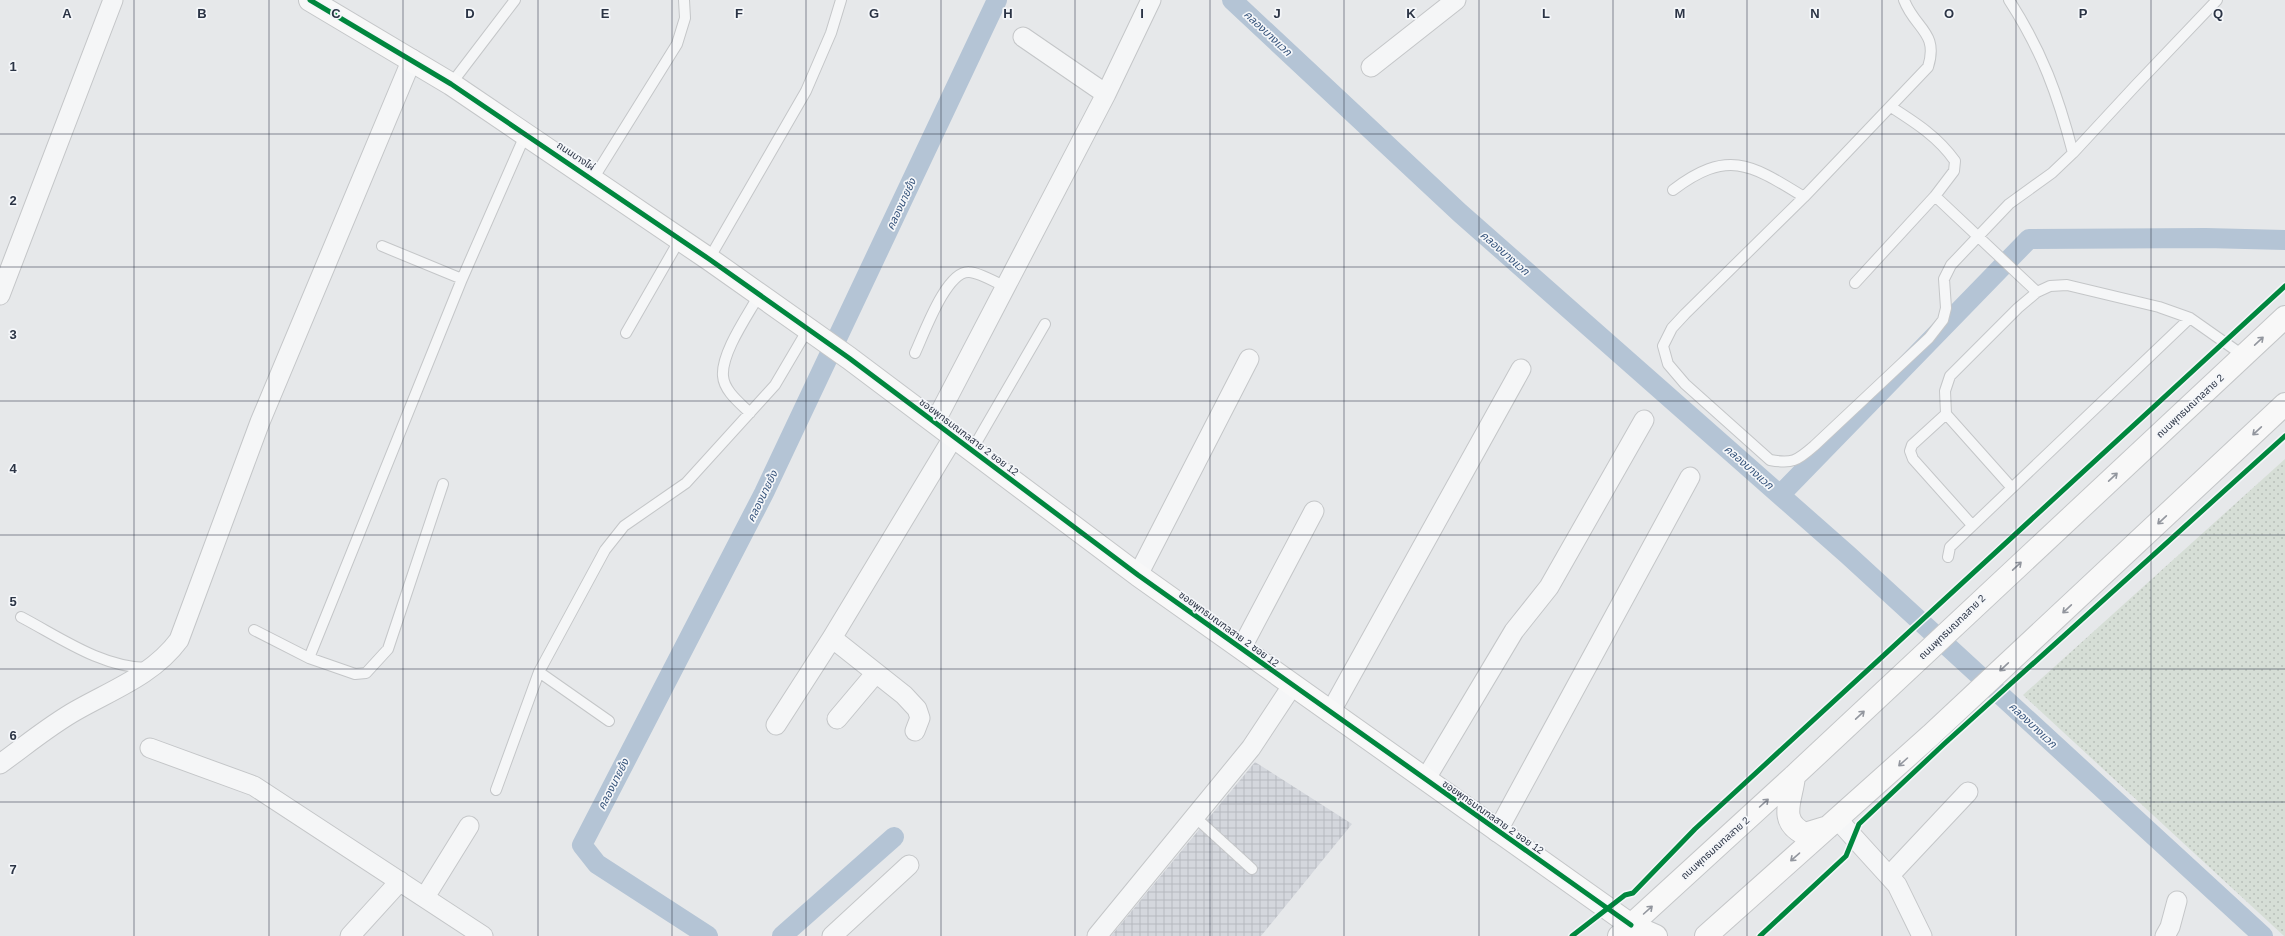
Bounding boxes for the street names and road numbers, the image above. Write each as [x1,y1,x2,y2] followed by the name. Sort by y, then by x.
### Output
[555,139,598,173] street label: ถนนบางไผ่
[2154,372,2227,441] street label: ถนนพุทธมณฑลสาย 2
[917,396,1021,479] street label: ซอยพุทธมณฑลสาย 2 ซอย 12
[1176,589,1281,670] street label: ซอยพุทธมณฑลสาย 2 ซอย 12
[1917,592,1988,662] street label: ถนนพุทธมณฑลสาย 2
[1440,778,1546,857] street label: ซอยพุทธมณฑลสาย 2 ซอย 12
[1679,814,1752,882] street label: ถนนพุทธมณฑลสาย 2

